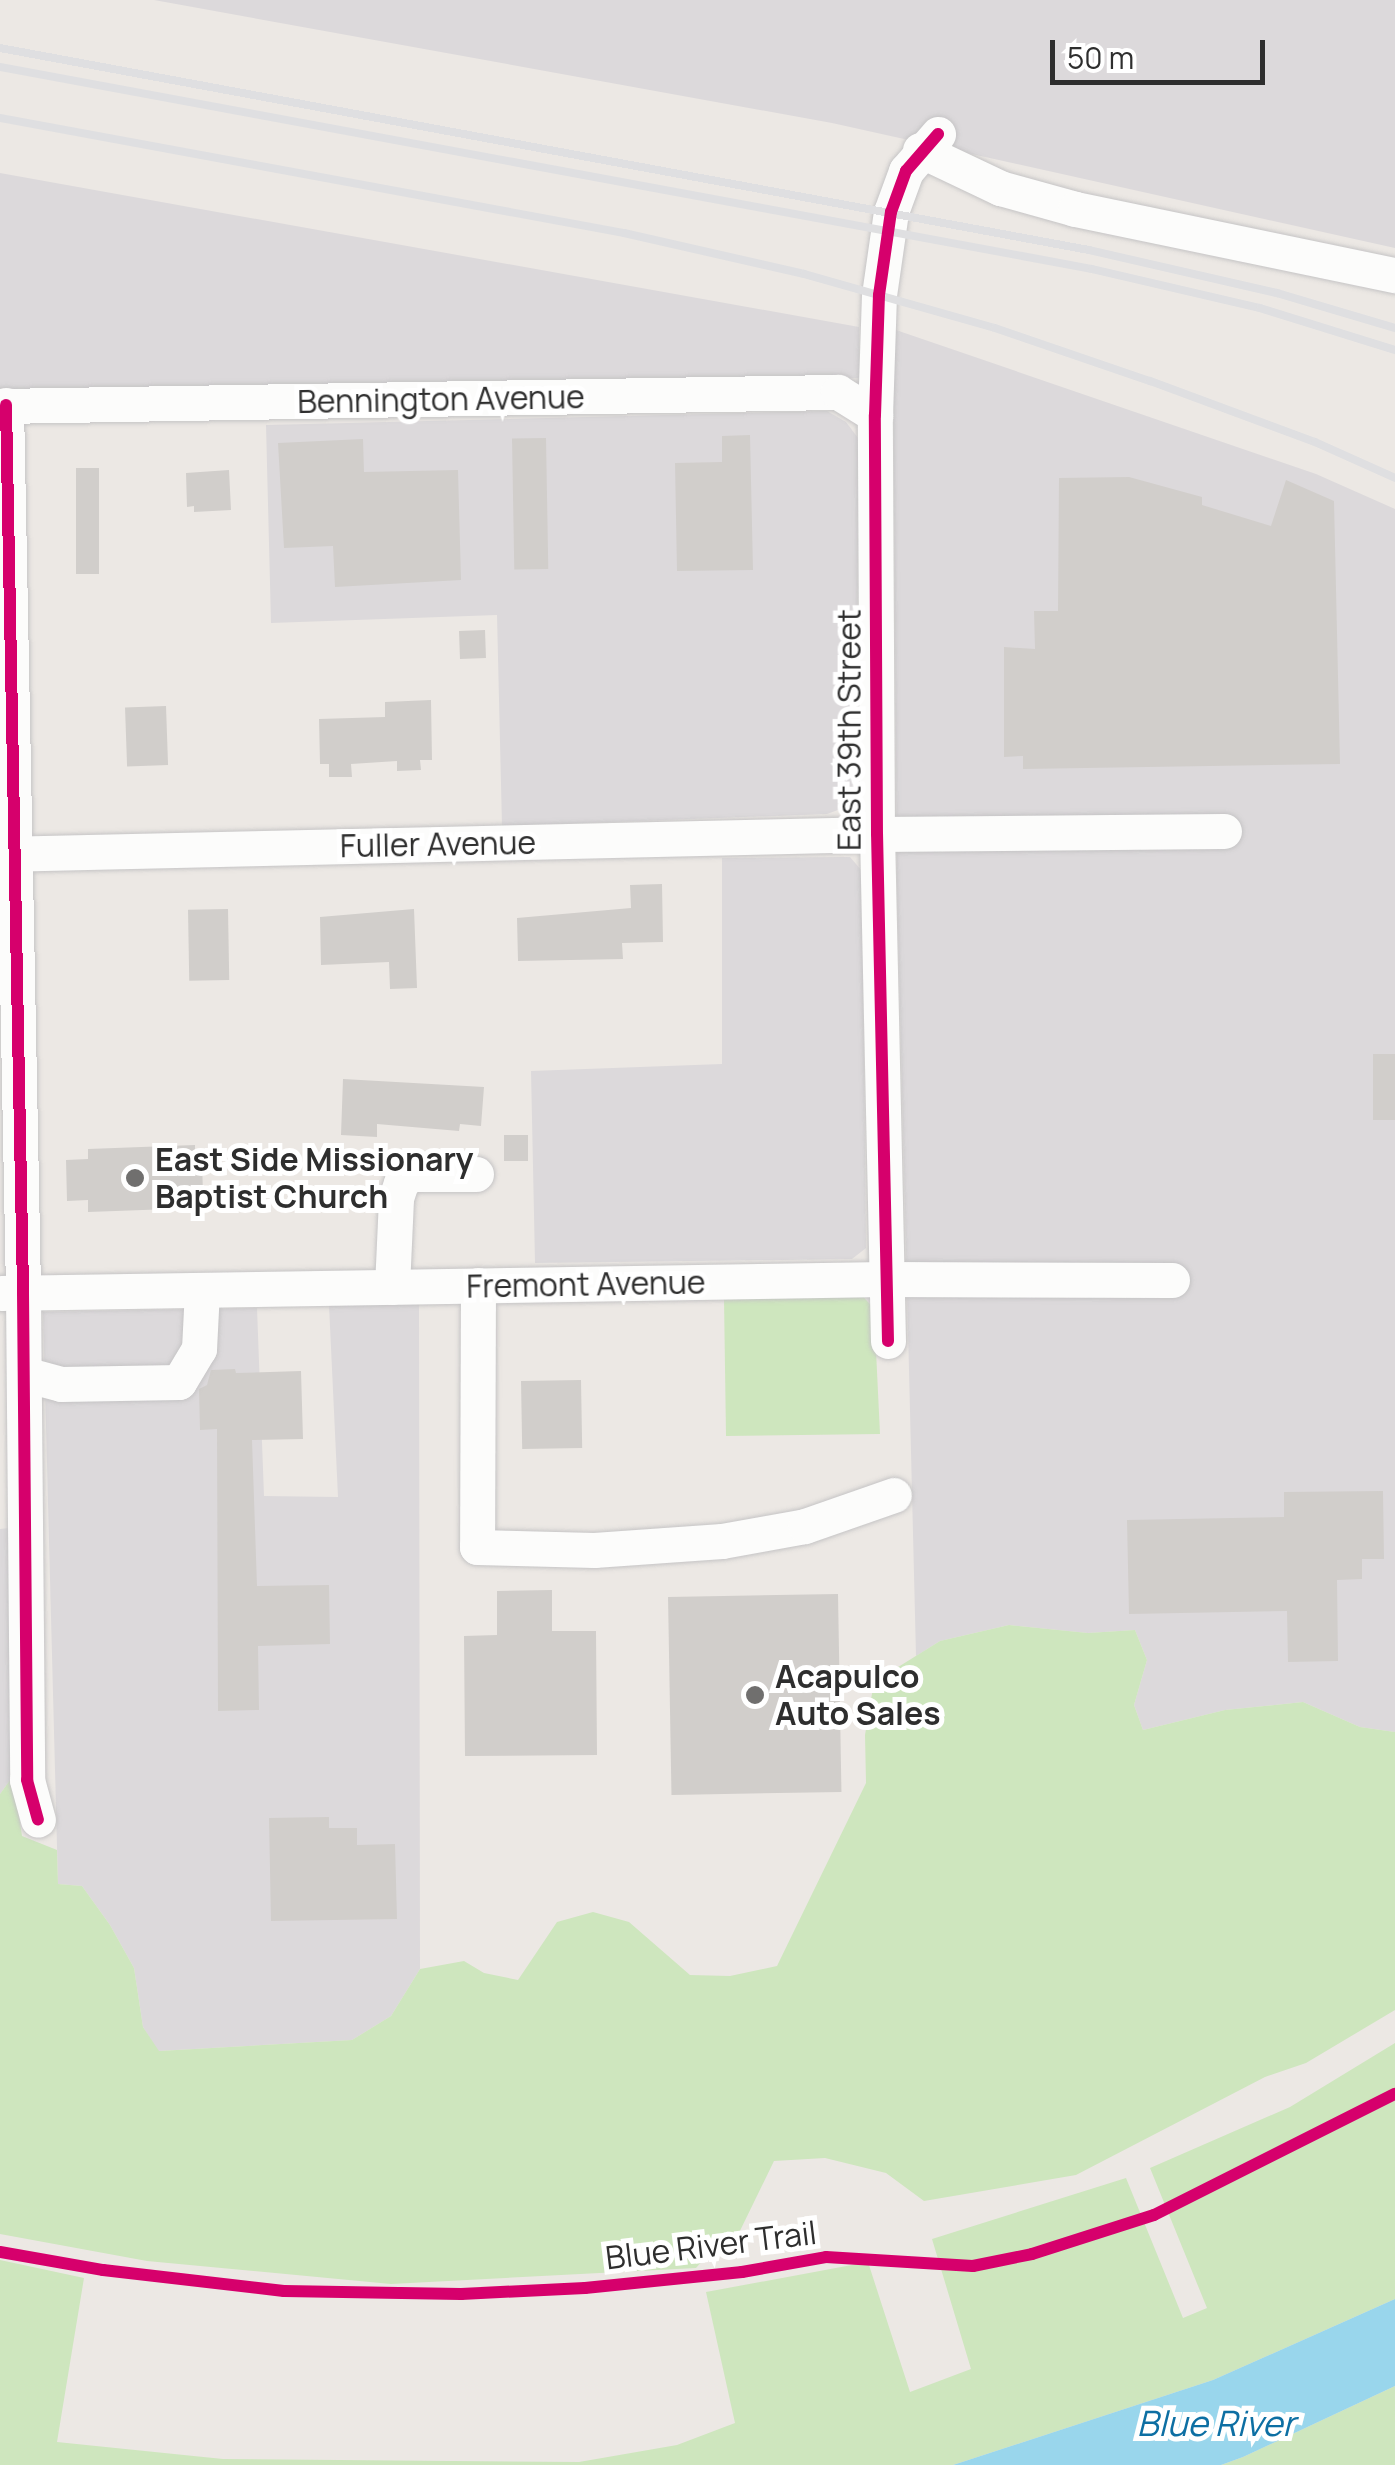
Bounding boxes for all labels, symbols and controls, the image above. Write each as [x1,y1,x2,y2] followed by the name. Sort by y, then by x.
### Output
[1055,20,1270,82] scale bar
[1067,37,1134,78] text: 50 m
[297,377,585,421] street label: Bennington Avenue
[830,609,868,851] street label: East 39th Street
[340,823,536,865] street label: Fuller Avenue
[155,1141,473,1216] place label: East Side Missionary Baptist Church
[124,1167,146,1189] marker: East Side Missionary Baptist Church
[466,1263,706,1305] street label: Fremont Avenue
[775,1658,941,1733] place label: Acapulco Auto Sales
[744,1684,766,1706] marker: Acapulco Auto Sales
[603,2213,819,2277] street label: Blue River Trail
[1137,2402,1295,2444] water label: Blue River

